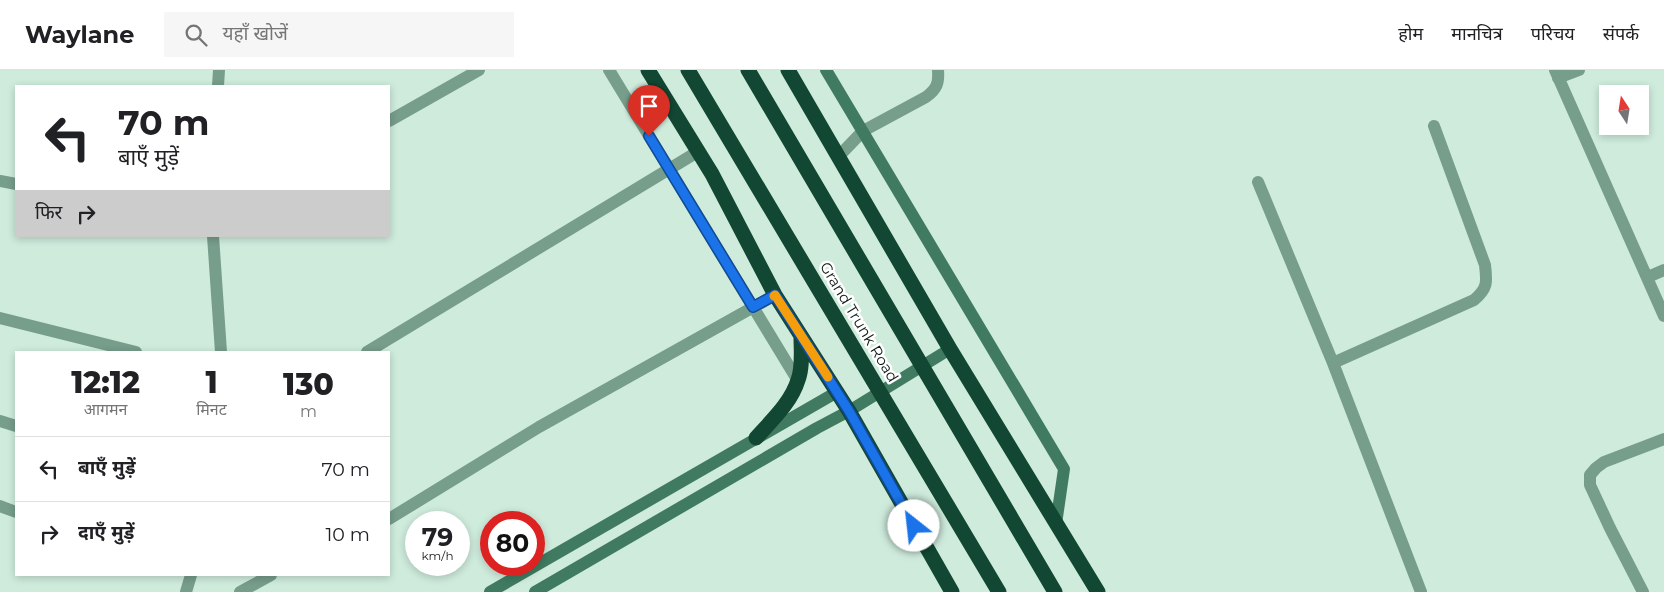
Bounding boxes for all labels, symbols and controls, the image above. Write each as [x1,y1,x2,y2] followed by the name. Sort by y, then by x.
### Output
[164,12,514,57] search box
[25,20,134,49] text: Waylane
[182,21,210,49] icon: search
[222,22,288,45] text: यहाँ खोजें
[1398,23,1423,45] text: होम
[1451,23,1503,45] text: मानचित्र
[1531,23,1575,45] text: परिचय
[1603,23,1639,45] text: संपर्क
[628,85,670,136] pin
[1599,85,1649,135] north arrow
[1599,85,1649,135] map controls
[635,92,663,120] icon: arrive
[118,101,209,144] text: 70 m
[35,105,100,170] icon: left
[118,144,179,171] text: बाएँ मुड़ें
[72,200,100,228] icon: right
[35,201,62,224] text: फिर
[816,258,903,385] street label: Grand Trunk Road
[71,364,140,401] text: 12:12
[205,364,218,401] text: 1
[283,366,334,403] text: 130
[84,400,127,419] text: आगमन
[196,400,227,419] text: मिनट
[300,402,317,421] text: m
[35,455,63,483] icon: left
[78,456,135,479] text: बाएँ मुड़ें
[321,458,370,481] text: 70 m
[887,499,939,551] position arrow
[480,511,545,576] speed limit sign: 80
[35,520,63,548] icon: right
[78,521,134,544] text: दाएँ मुड़ें
[422,522,453,552] text: 79
[325,523,370,546] text: 10 m
[421,548,454,563] text: km/h

